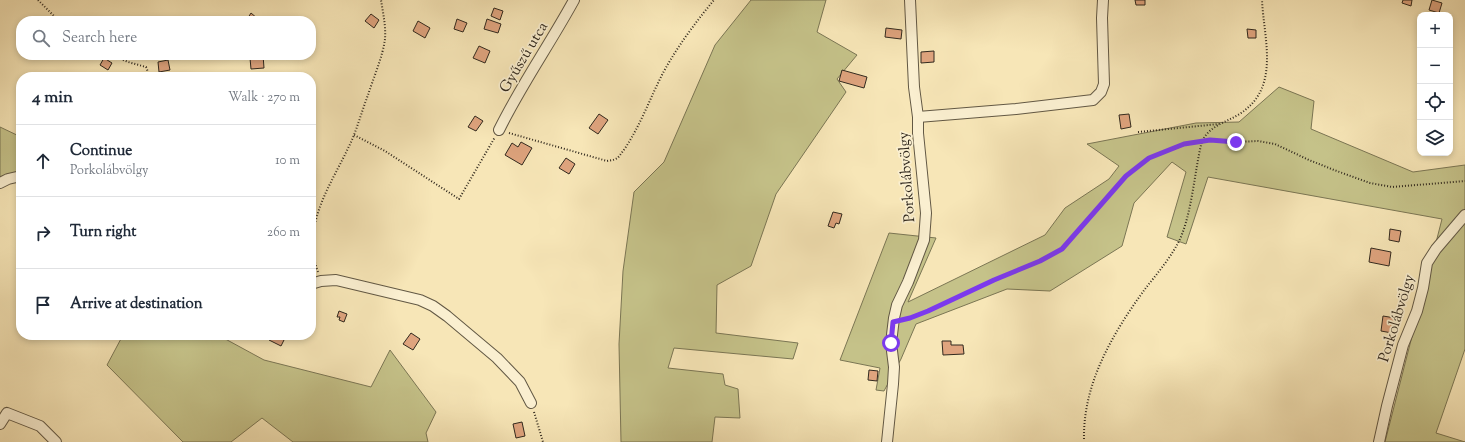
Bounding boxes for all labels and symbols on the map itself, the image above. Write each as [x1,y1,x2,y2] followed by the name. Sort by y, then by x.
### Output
[495,18,554,97] street label: Gyűszű utca
[894,130,921,223] street label: Porkolábvölgy
[1227,133,1245,151] route end
[1374,272,1421,365] street label: Porkolábvölgy
[882,334,900,352] route start

